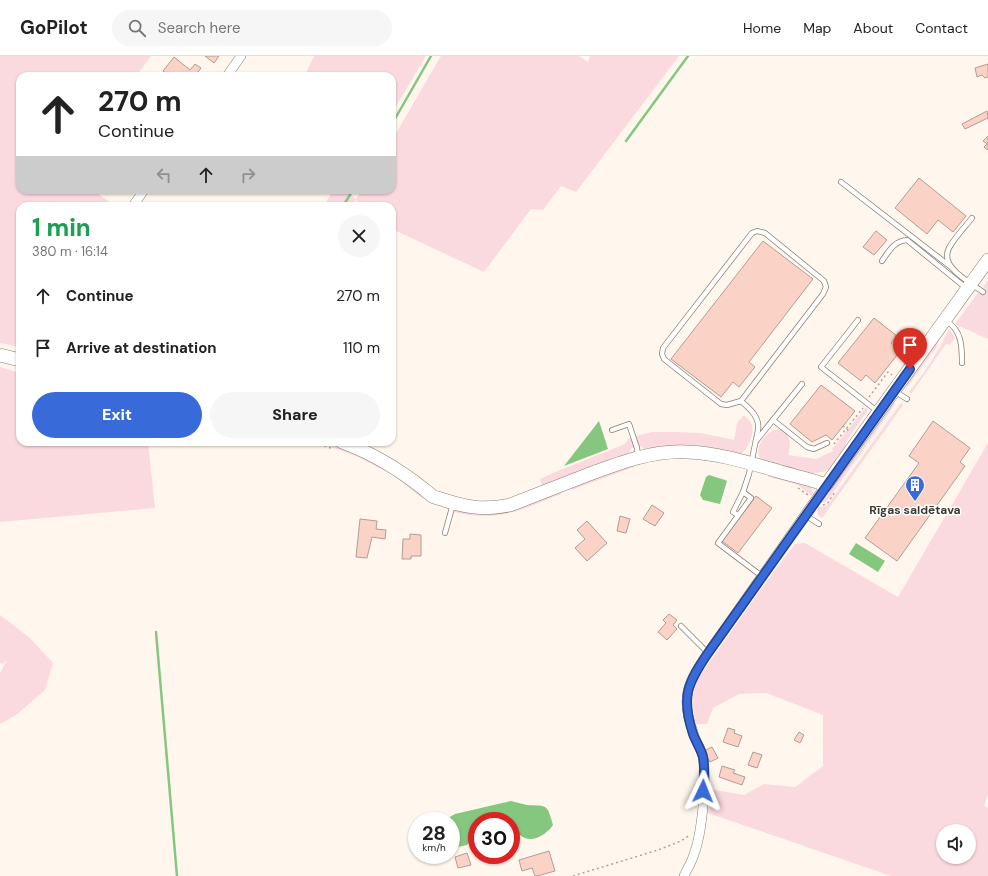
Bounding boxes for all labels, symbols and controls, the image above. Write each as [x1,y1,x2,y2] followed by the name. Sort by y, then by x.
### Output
[112,10,392,46] search box
[20,15,88,40] text: GoPilot
[126,17,148,39] icon: search
[158,18,241,38] text: Search here
[743,19,781,37] text: Home
[803,19,831,37] text: Map
[853,19,893,37] text: About
[915,19,968,37] text: Contact
[98,83,181,120] text: 270 m
[32,88,84,140] icon: ahead
[98,119,174,143] text: Continue
[153,164,175,186] icon: left
[195,164,217,186] icon: ahead
[237,164,259,186] icon: right
[32,212,91,243] text: 1 min
[338,215,380,257] button: close
[32,243,108,260] text: 380 m · 16:14
[32,285,54,307] icon: ahead
[66,286,134,306] text: Continue
[336,286,380,306] text: 270 m
[893,328,927,369] pin
[899,334,921,356] icon: arrive
[32,337,54,359] icon: arrive
[66,338,217,358] text: Arrive at destination
[343,338,380,358] text: 110 m
[32,392,202,438] button: Exit
[210,392,380,438] button: Share
[904,474,926,502] building icon: Rīgas saldētava
[869,502,961,518] place label: Rīgas saldētava
[682,770,724,812] position arrow
[468,812,520,864] speed limit sign: 30
[422,820,446,846] text: 28
[936,824,976,864] map controls
[936,824,976,864] button: sound
[422,841,446,854] text: km/h

